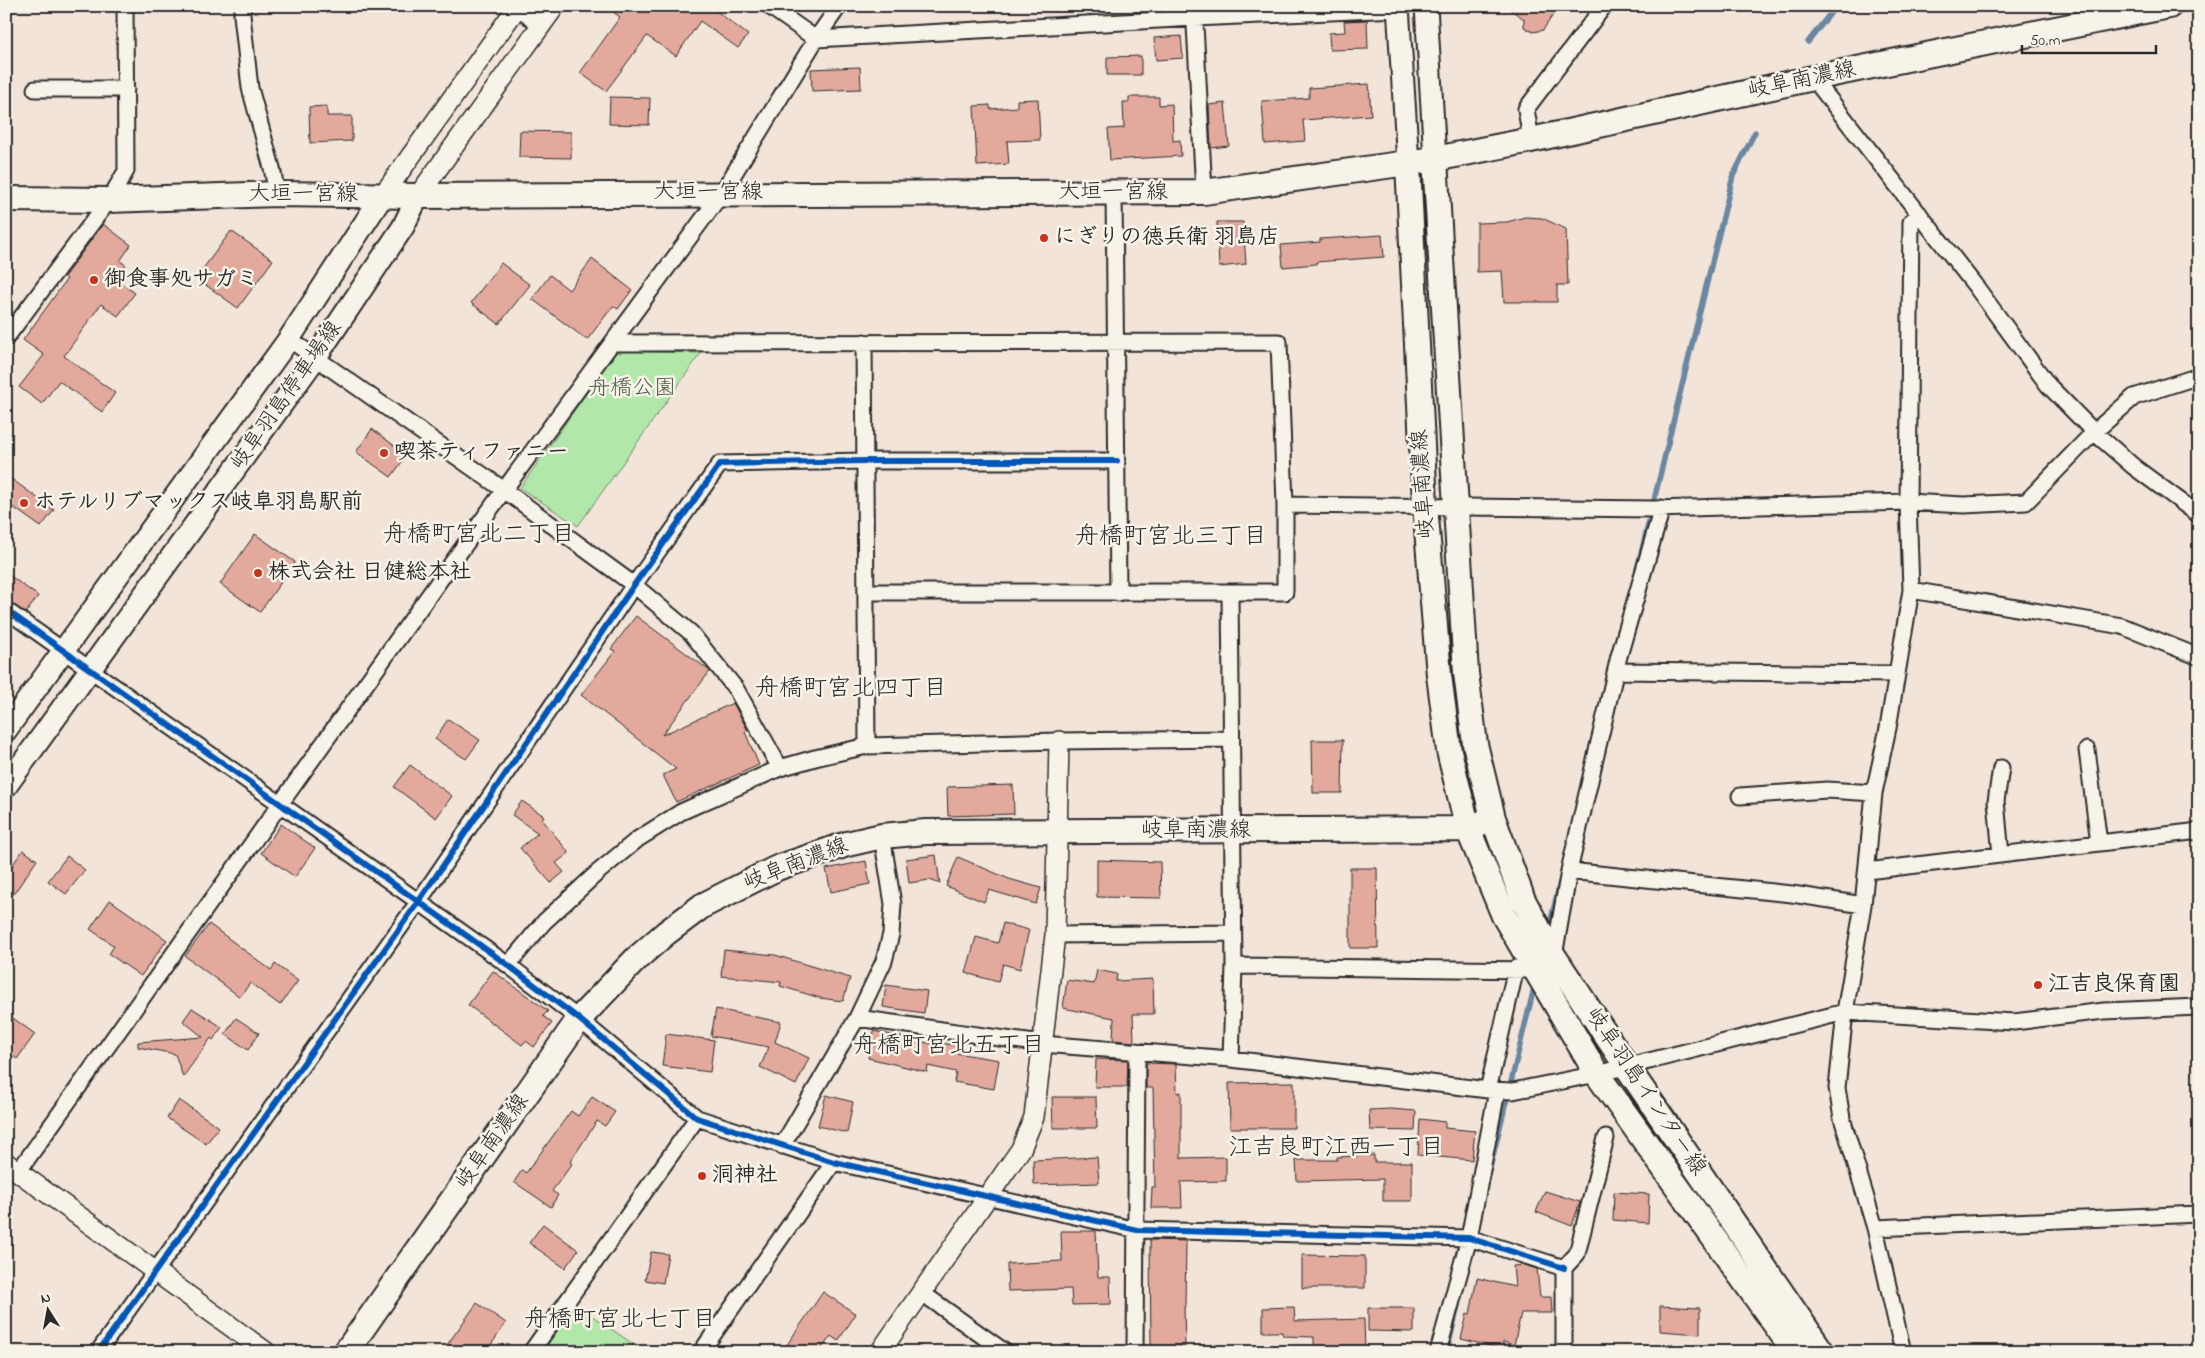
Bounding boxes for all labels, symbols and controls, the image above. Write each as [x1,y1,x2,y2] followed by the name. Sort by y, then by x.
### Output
[2022,22,2156,54] scale bar
[2030,30,2061,52] text: 50 m
[1745,54,1859,108] street label: 岐阜南濃線
[653,177,763,209] street label: 大垣一宮線
[1058,177,1168,209] street label: 大垣一宮線
[248,179,358,211] street label: 大垣一宮線
[1054,222,1280,254] place label: にぎりの徳兵衛 羽島店
[1038,232,1050,244] marker: にぎりの徳兵衛 羽島店
[104,264,258,296] place label: 御食事処サガミ
[88,274,100,286] marker: 御食事処サガミ
[223,315,351,477] street label: 岐阜羽島停車場線
[588,373,676,405] park label: 舟橋公園
[1404,428,1444,540] street label: 岐阜南濃線
[394,437,569,469] place label: 喫茶ティファニー
[378,447,390,459] marker: 喫茶ティファニー
[34,487,363,519] place label: ホテルリブマックス岐阜羽島駅前
[18,497,30,509] marker: ホテルリブマックス岐阜羽島駅前
[383,518,575,553] district label: 舟橋町宮北二丁目
[1075,520,1267,555] district label: 舟橋町宮北三丁目
[268,557,472,589] place label: 株式会社 日健総本社
[252,567,264,579] marker: 株式会社 日健総本社
[755,672,947,707] district label: 舟橋町宮北四丁目
[1141,815,1251,847] street label: 岐阜南濃線
[739,830,853,900] street label: 岐阜南濃線
[2048,969,2180,1001] place label: 江吉良保育園
[2032,979,2044,991] marker: 江吉良保育園
[1577,1001,1713,1183] street label: 岐阜羽島インター線
[853,1029,1045,1064] district label: 舟橋町宮北五丁目
[448,1088,538,1196] street label: 岐阜南濃線
[1228,1131,1444,1166] district label: 江吉良町江西一丁目
[712,1160,778,1192] place label: 洞神社
[696,1170,708,1182] marker: 洞神社
[22,1286,72,1336] north arrow
[39,1288,52,1310] text: N
[524,1303,716,1338] district label: 舟橋町宮北七丁目

